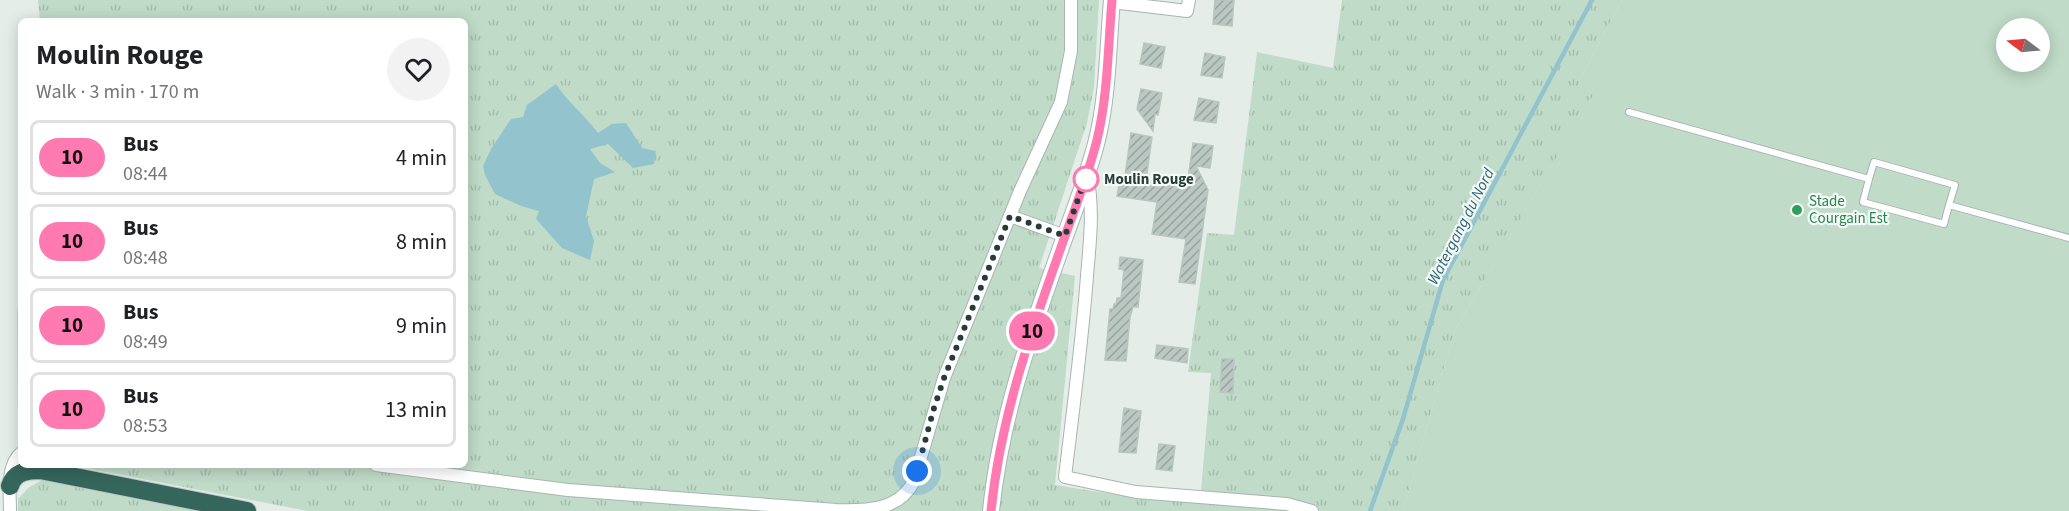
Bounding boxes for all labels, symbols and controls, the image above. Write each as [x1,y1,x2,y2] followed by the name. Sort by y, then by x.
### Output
[1996,18,2050,72] north arrow
[1996,18,2050,72] map controls
[36,35,203,75] text: Moulin Rouge
[387,38,450,101] button: heart
[36,78,199,106] text: Walk · 3 min · 170 m
[123,128,159,160] text: Bus
[61,142,83,172] text: 10
[396,142,447,174] text: 4 min
[123,160,168,188] text: 08:44
[1422,164,1500,288] water label: Watergang du Nord
[1073,166,1099,192] marker: Moulin Rouge
[1104,169,1194,190] place label: Moulin Rouge
[1809,191,1888,229] place label: Stade Courgain Est
[1790,203,1804,217] marker: Stade Courgain Est
[123,212,159,244] text: Bus
[61,226,83,256] text: 10
[396,226,447,258] text: 8 min
[123,244,168,272] text: 08:48
[123,296,159,328] text: Bus
[61,310,83,340] text: 10
[396,310,447,342] text: 9 min
[1005,312,1059,350] line badge: 10
[1021,316,1043,346] text: 10
[123,328,168,356] text: 08:49
[123,380,159,412] text: Bus
[61,394,83,424] text: 10
[385,394,447,426] text: 13 min
[123,412,168,440] text: 08:53
[902,456,932,486] your location

